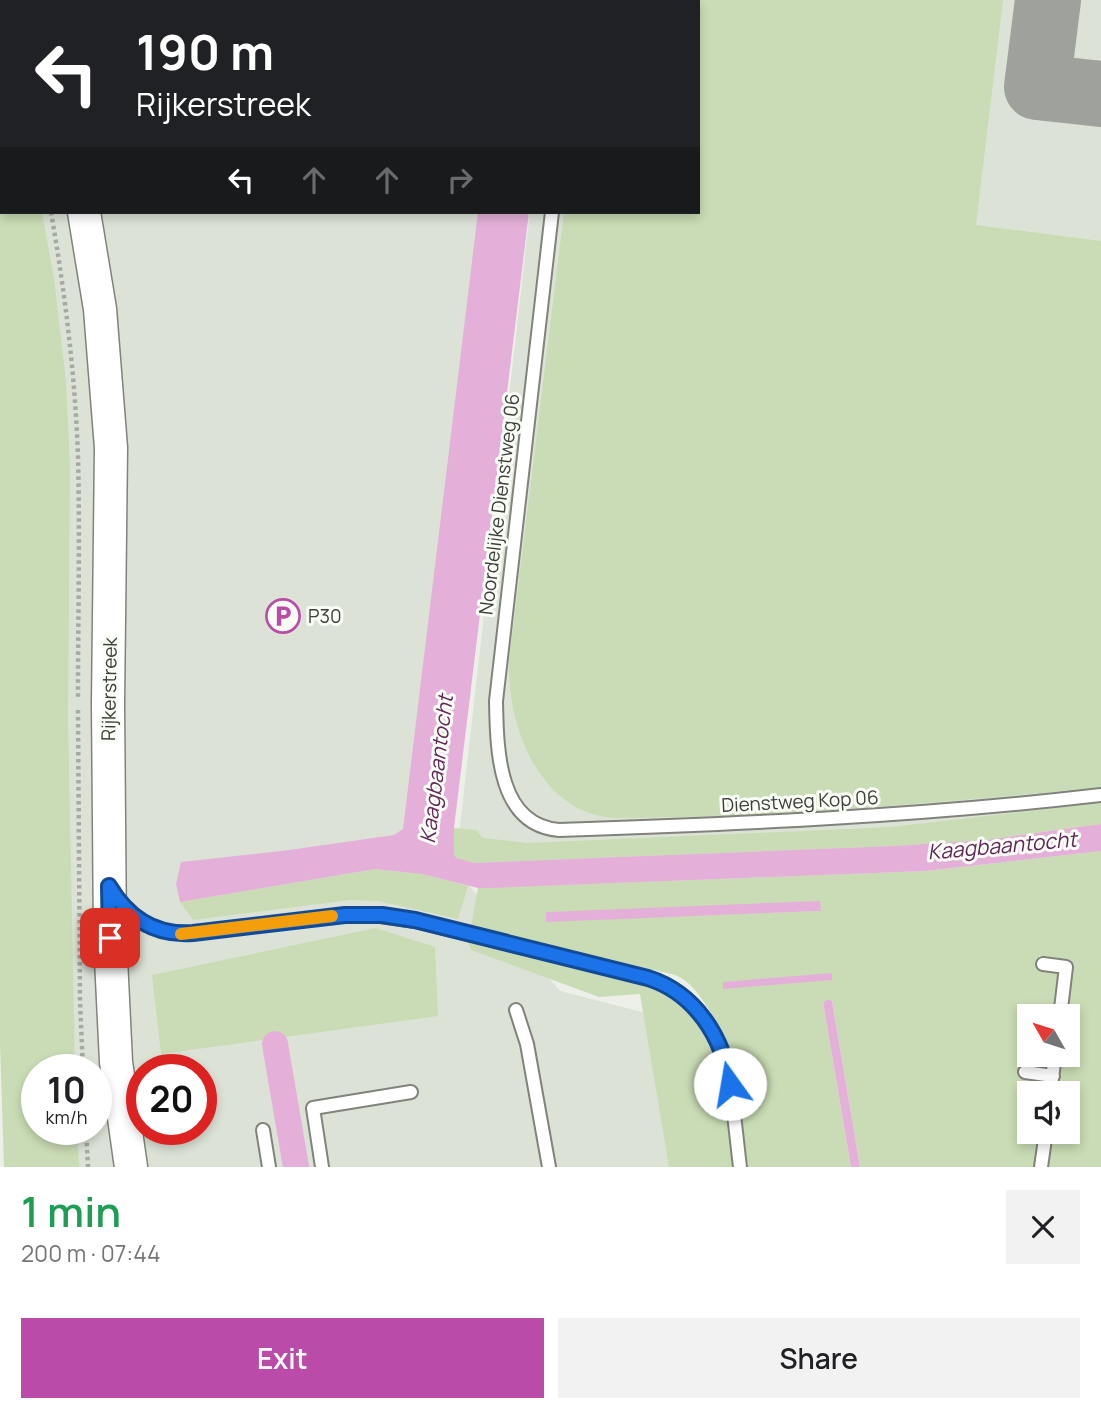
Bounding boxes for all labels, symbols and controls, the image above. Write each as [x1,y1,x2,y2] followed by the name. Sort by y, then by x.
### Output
[136,18,274,85] text: 190 m
[21,28,112,119] icon: left
[136,82,311,126] text: Rijkerstreek
[222,161,260,199] icon: left
[295,161,333,199] icon: ahead
[368,161,406,199] icon: ahead
[441,161,479,199] icon: right
[473,392,525,616] street label: Noordelijke Dienstweg 06
[264,597,302,635] parking icon: P30
[308,603,342,629] place label: P30
[95,636,123,741] street label: Rijkerstreek
[413,691,459,845] water label: Kaagbaantocht
[721,784,879,818] street label: Dienstweg Kop 06
[926,824,1080,865] water label: Kaagbaantocht
[80,908,140,968] pin
[91,919,129,957] icon: arrive
[1017,1004,1080,1068] north arrow
[1017,1004,1080,1144] map controls
[693,1047,767,1121] position arrow
[126,1054,217,1145] speed limit sign: 20
[47,1066,86,1114] text: 10
[1017,1081,1080,1144] button: sound
[46,1105,87,1129] text: km/h
[21,1182,121,1240] text: 1 min
[1006,1190,1080,1264] button: close
[21,1237,160,1269] text: 200 m · 07:44
[21,1318,544,1398] button: Exit
[558,1318,1080,1398] button: Share

